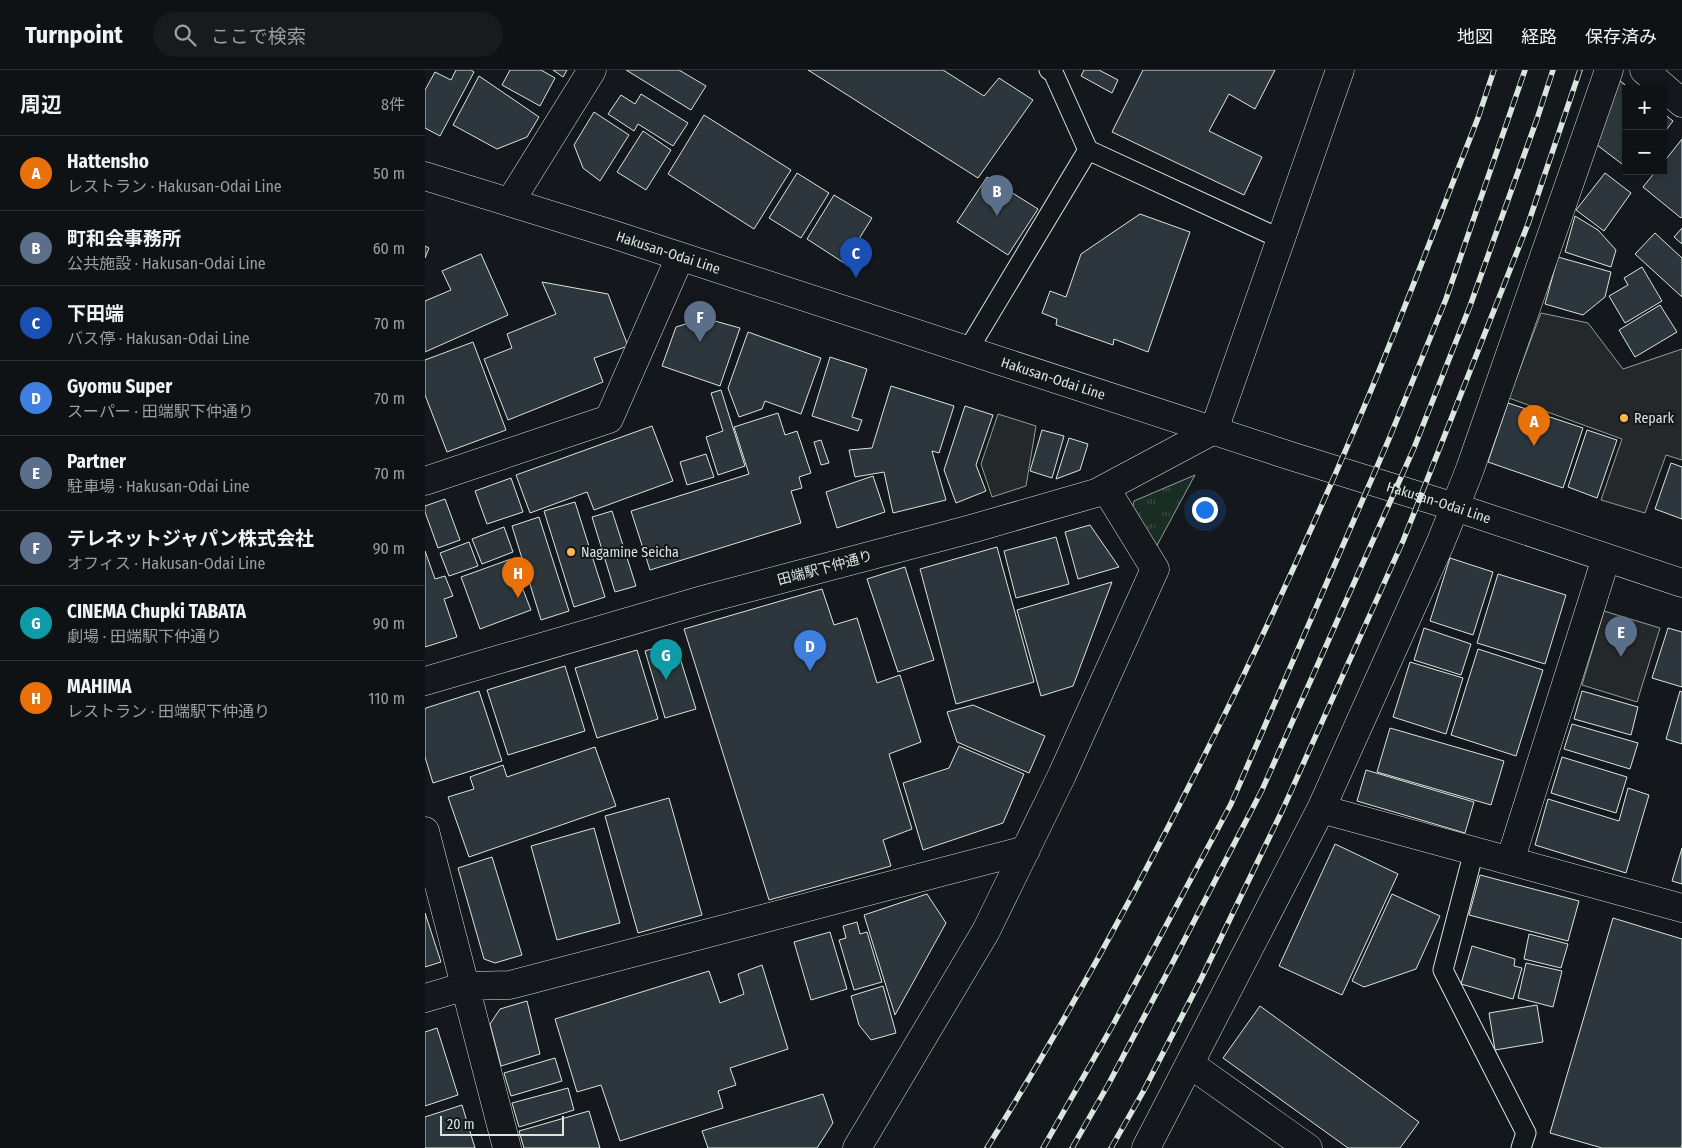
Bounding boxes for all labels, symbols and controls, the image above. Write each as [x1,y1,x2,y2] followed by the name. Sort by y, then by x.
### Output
[153,12,503,57] search box
[25,21,123,49] text: Turnpoint
[171,21,199,49] icon: search
[211,25,306,48] text: ここで検索
[1457,26,1493,48] text: 地図
[1521,26,1557,48] text: 経路
[1585,26,1657,48] text: 保存済み
[1622,85,1667,175] map controls
[1622,85,1667,130] button: +
[20,92,62,118] text: 周辺
[381,95,405,114] text: 8件
[1622,130,1667,175] button: −
[67,150,149,173] text: Hattensho
[32,164,40,183] text: A
[373,164,405,183] text: 50 m
[981,175,1013,216] pin: B
[67,177,282,196] text: レストラン · Hakusan-Odai Line
[67,227,181,250] text: 町和会事務所
[614,227,723,277] street label: Hakusan-Odai Line
[840,237,872,278] pin: C
[32,239,40,258] text: B
[373,239,405,258] text: 60 m
[67,254,266,273] text: 公共施設 · Hakusan-Odai Line
[684,301,716,342] pin: F
[67,302,124,325] text: 下田端
[32,314,40,333] text: C
[374,314,405,333] text: 70 m
[67,329,250,348] text: バス停 · Hakusan-Odai Line
[999,353,1108,403] street label: Hakusan-Odai Line
[67,375,172,398] text: Gyomu Super
[31,389,41,408] text: D
[374,389,405,408] text: 70 m
[67,402,254,421] text: スーパー · 田端駅下仲通り
[1518,405,1550,446] pin: A
[1634,410,1674,427] place label: Repark
[1618,412,1630,424] marker: Repark
[67,450,126,473] text: Partner
[32,464,40,483] text: E
[374,464,405,483] text: 70 m
[67,477,250,496] text: 駐車場 · Hakusan-Odai Line
[1385,478,1493,527] street label: Hakusan-Odai Line
[1192,497,1218,523] your location
[67,527,314,550] text: テレネットジャパン株式会社
[32,539,40,558] text: F
[373,539,405,558] text: 90 m
[581,544,679,561] place label: Nagamine Seicha
[565,546,577,558] marker: Nagamine Seicha
[775,547,875,589] street label: 田端駅下仲通り
[67,554,265,573] text: オフィス · Hakusan-Odai Line
[502,557,534,598] pin: H
[67,600,246,623] text: CINEMA Chupki TABATA
[31,614,41,633] text: G
[373,614,405,633] text: 90 m
[1605,616,1637,657] pin: E
[67,627,222,646] text: 劇場 · 田端駅下仲通り
[794,630,826,671] pin: D
[650,639,682,680] pin: G
[67,675,132,698] text: MAHIMA
[31,689,41,708] text: H
[368,689,405,708] text: 110 m
[67,702,270,721] text: レストラン · 田端駅下仲通り
[440,1113,564,1136] scale bar
[447,1116,475,1133] text: 20 m

